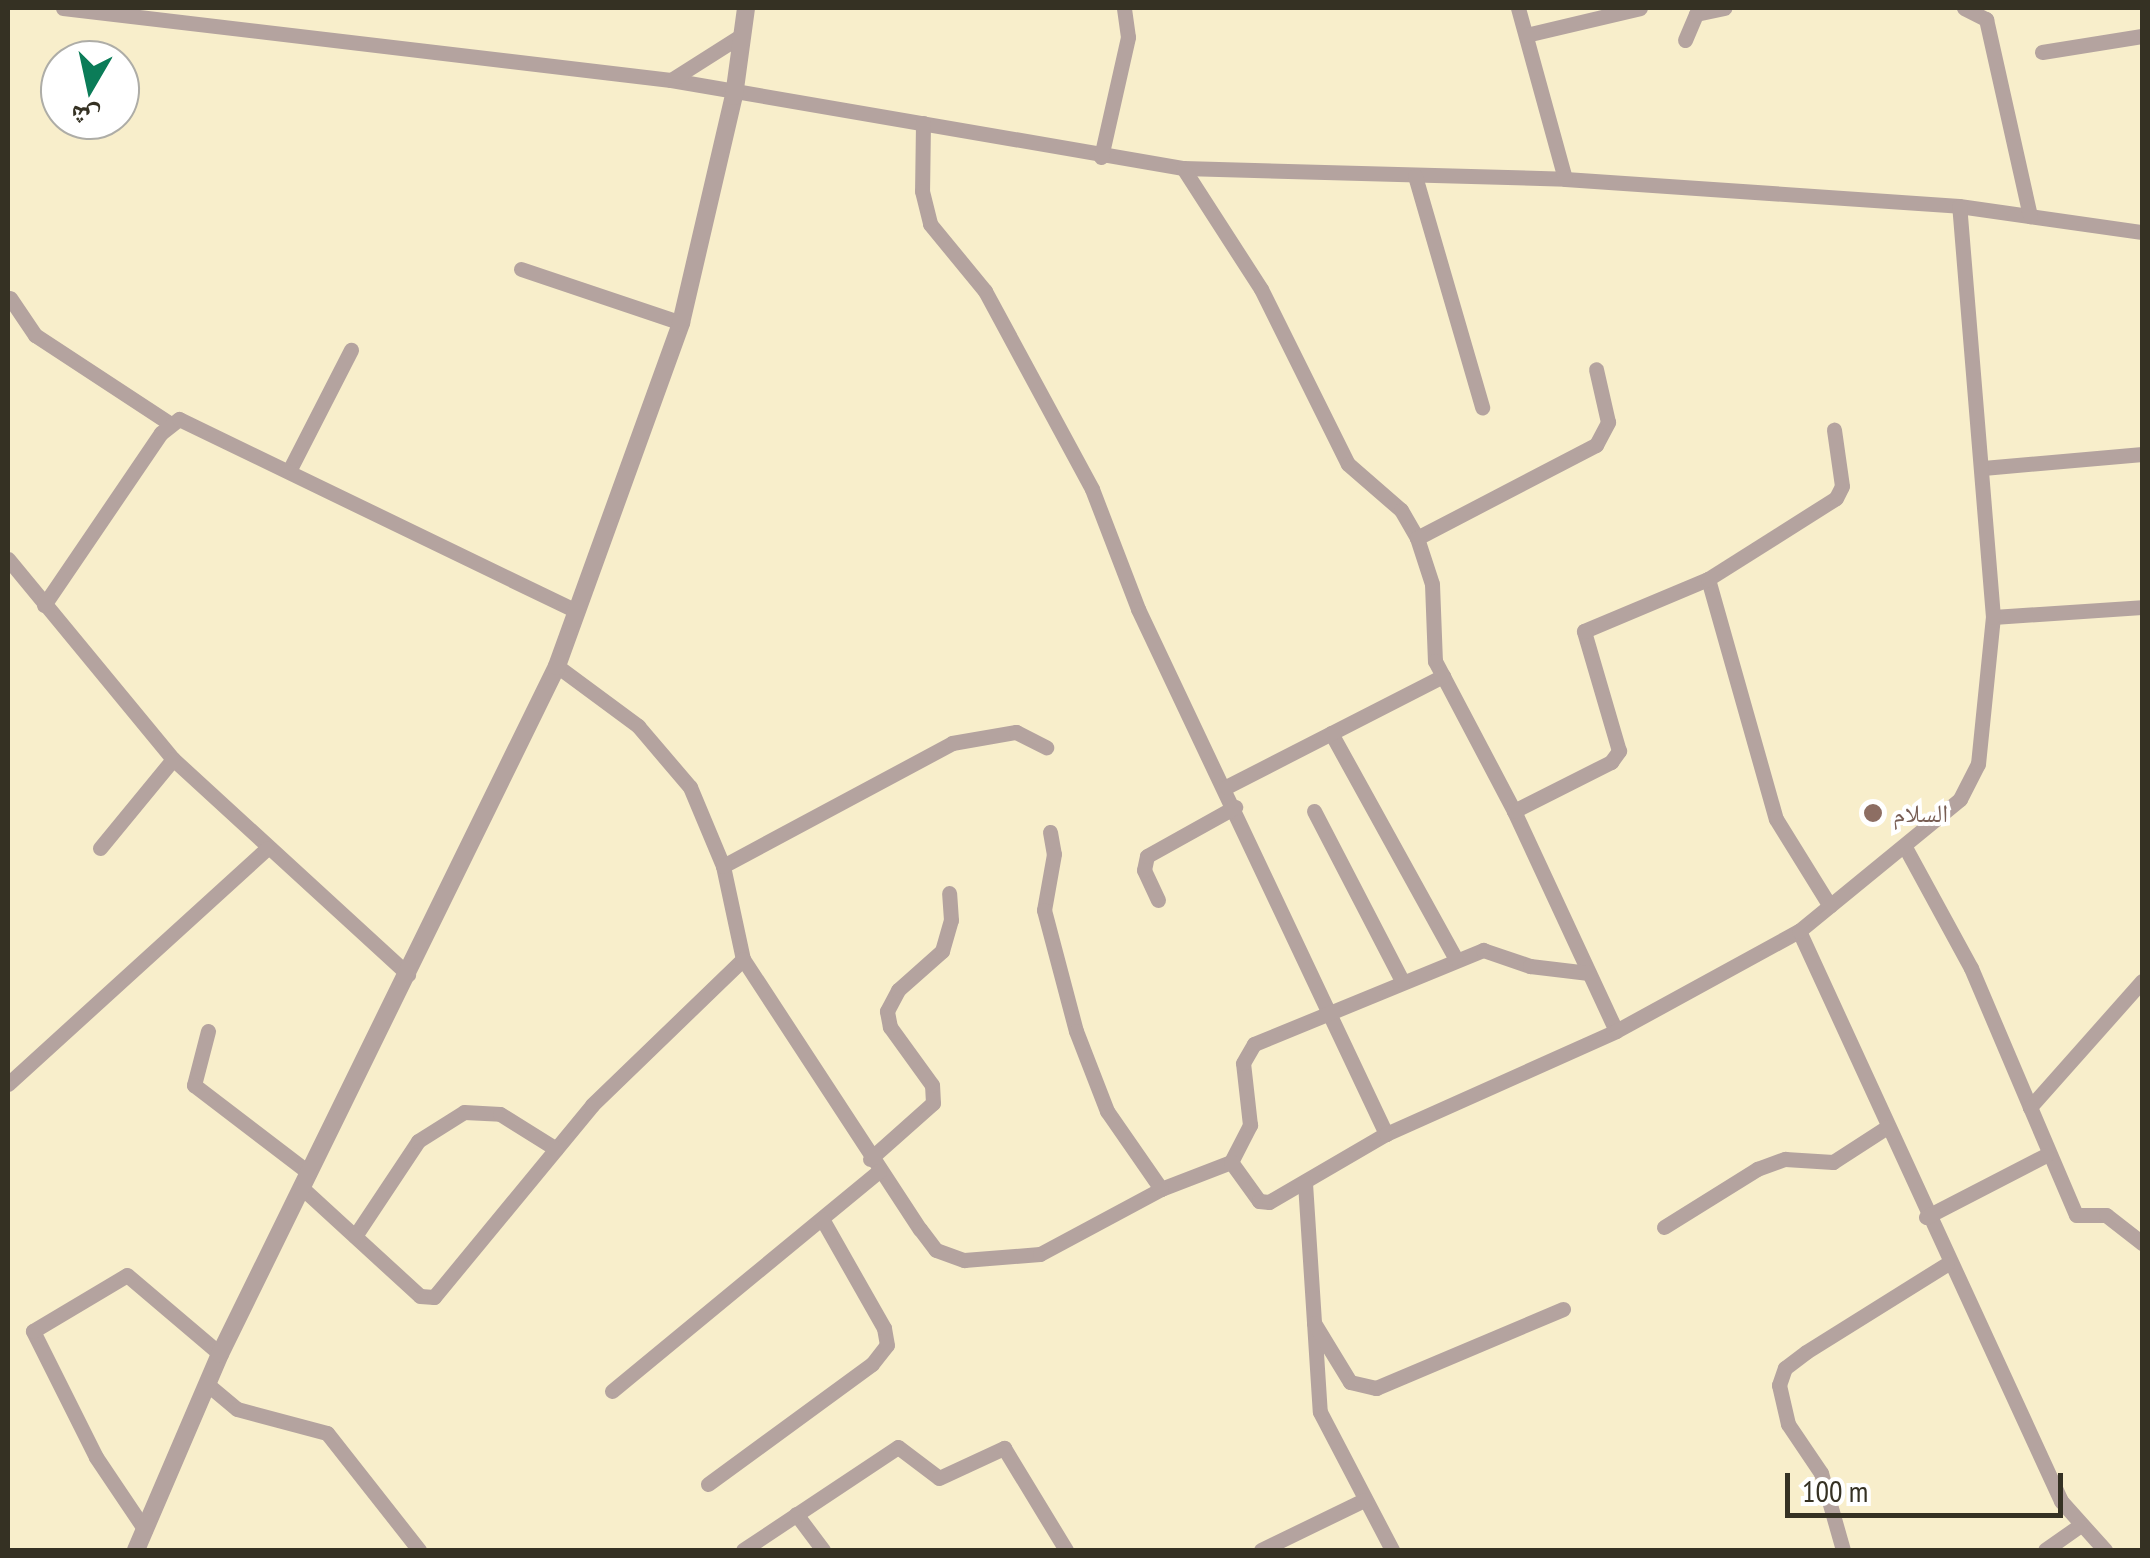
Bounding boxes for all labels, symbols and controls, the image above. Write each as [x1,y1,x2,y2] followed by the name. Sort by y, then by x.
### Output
[40,40,140,140] north arrow
[68,98,103,139] text: ش
[1893,798,1948,828] place label: السلام
[1862,802,1884,824] marker: السلام
[1790,1453,2068,1515] scale bar
[1802,1471,1868,1510] text: 100 m

